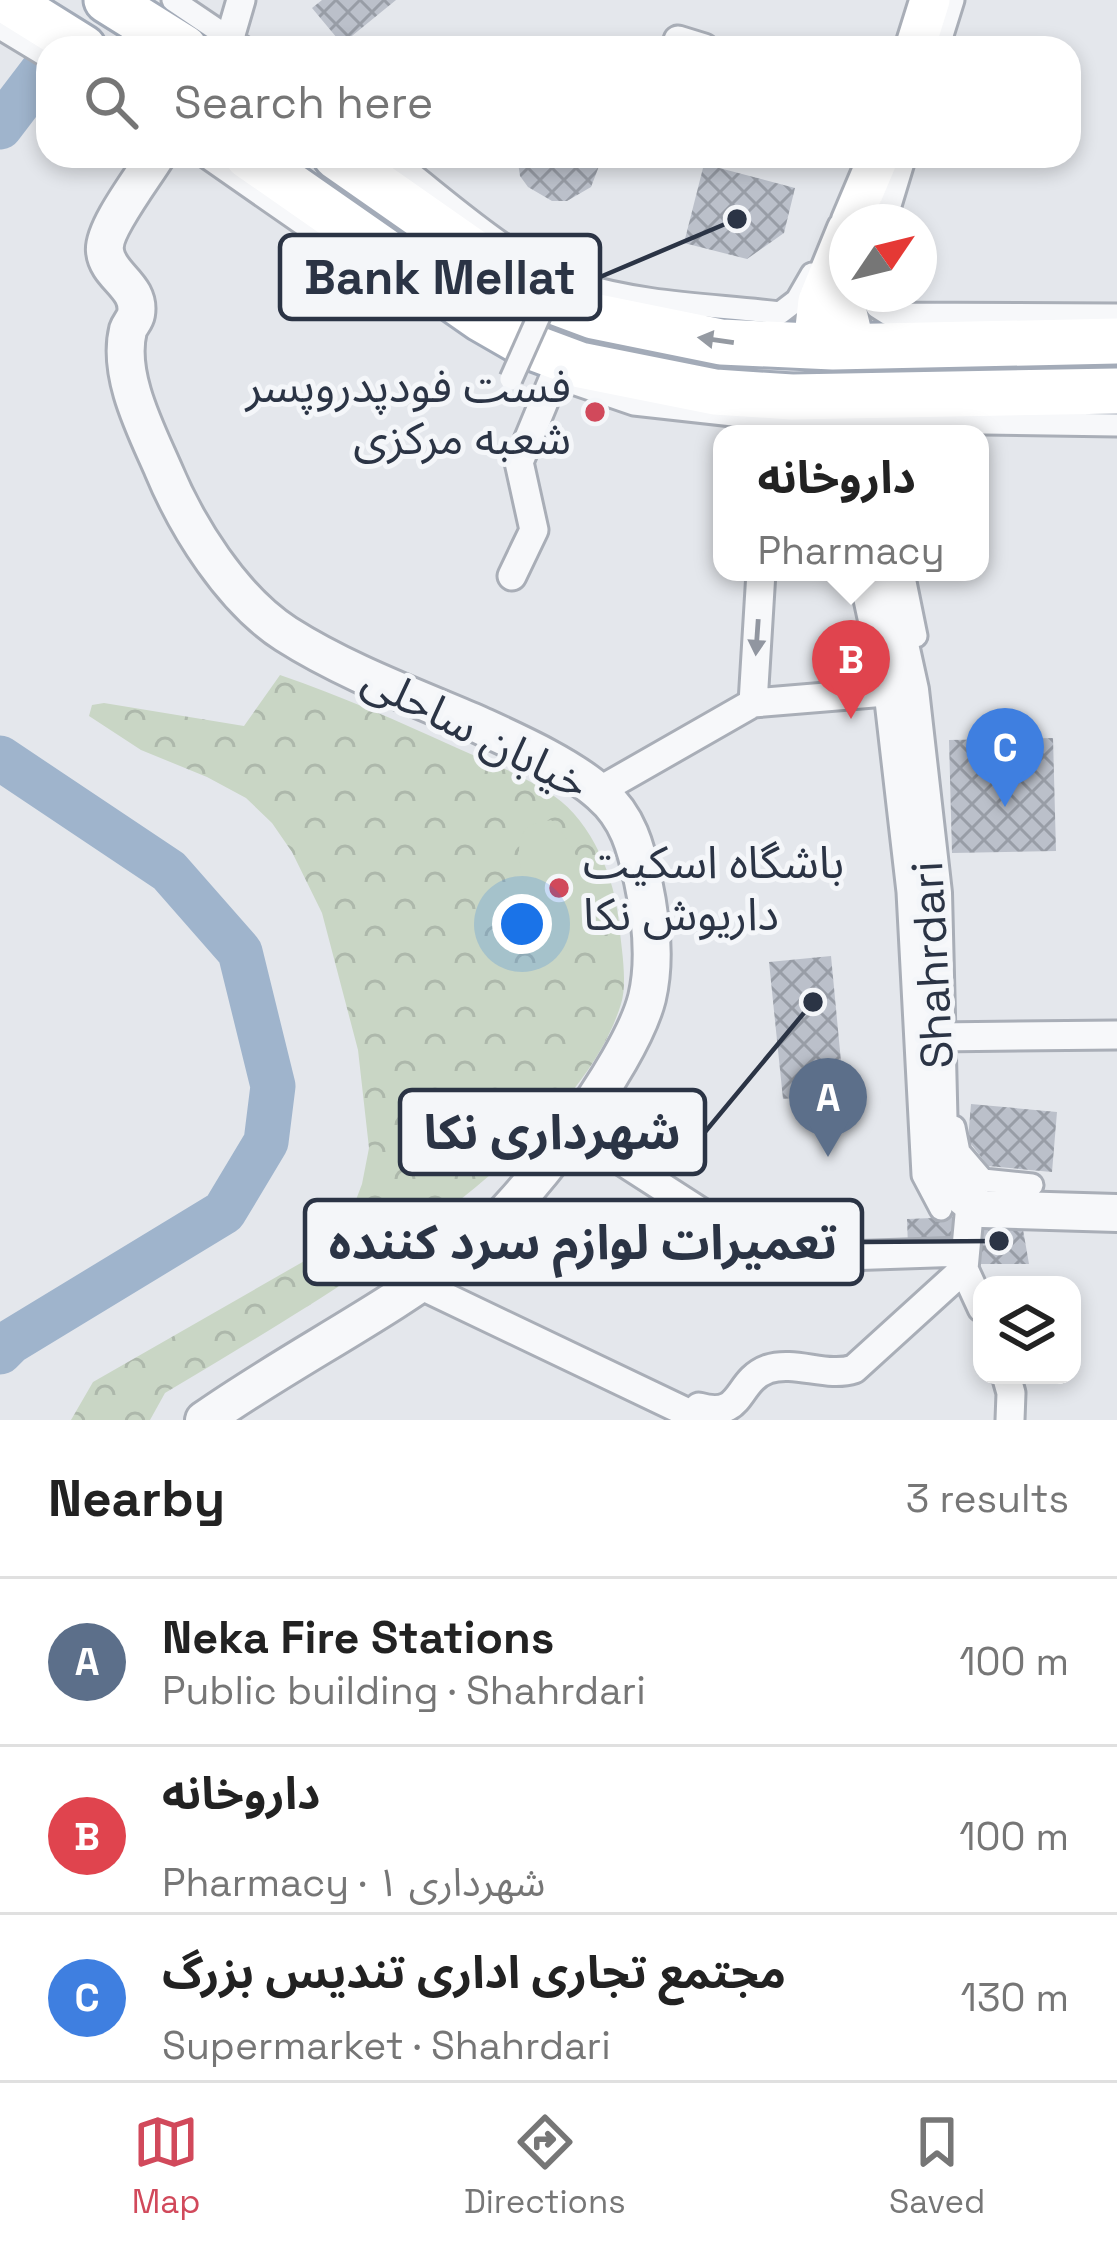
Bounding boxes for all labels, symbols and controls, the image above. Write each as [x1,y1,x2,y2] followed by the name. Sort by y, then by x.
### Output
[36,36,1081,168] search box
[78,69,144,135] icon: search
[174,74,433,131] text: Search here
[829,204,937,312] north arrow
[280,235,600,319] callout: Bank Mellat
[304,247,576,308] text: Bank Mellat
[697,330,735,349] one-way arrow
[244,358,571,467] place label: فست فودپدروپسر شعبه مرکزی
[582,399,608,425] marker: فست فودپدروپسر شعبه مرکزی
[713,425,989,581] popup
[757,449,916,506] text: داروخانه
[757,526,945,575] text: Pharmacy
[747,619,766,657] one-way arrow
[812,620,890,719] pin: B
[354,650,598,812] street label: خیابان ساحلی
[966,708,1044,807] pin: C
[583,834,844,943] place label: باشگاه اسکیت داریوش نکا
[898,860,966,1070] street label: Shahrdari
[546,875,572,901] marker: باشگاه اسکیت داریوش نکا
[492,894,552,954] your location
[789,1058,867,1157] pin: A
[400,1090,705,1174] callout: شهرداری نکا
[423,1102,681,1163] text: شهرداری نکا
[305,1200,862,1284] callout: تعمیرات لوازم سرد کننده
[329,1212,837,1279] text: تعمیرات لوازم سرد کننده
[973,1276,1081,1384] map controls
[973,1276,1081,1384] button: layers
[48,1466,225,1531] text: Nearby
[906,1474,1069,1523] text: 3 results
[162,1609,554,1666] text: Neka Fire Stations
[75,1637,99,1686] text: A
[959,1637,1069,1686] text: 100 m
[162,1666,646,1715] text: Public building · Shahrdari
[162,1765,320,1822] text: داروخانه
[74,1812,100,1861] text: B
[959,1812,1069,1861] text: 100 m
[162,1858,545,1907] text: Pharmacy · شهرداری ۱
[162,1944,786,2001] text: مجتمع تجاری اداری تندیس بزرگ
[74,1973,100,2022] text: C
[961,1973,1069,2022] text: 130 m
[162,2021,611,2070] text: Supermarket · Shahrdari
[132,2109,200,2223] tab: Map
[464,2109,626,2223] tab: Directions
[889,2109,985,2223] tab: Saved

